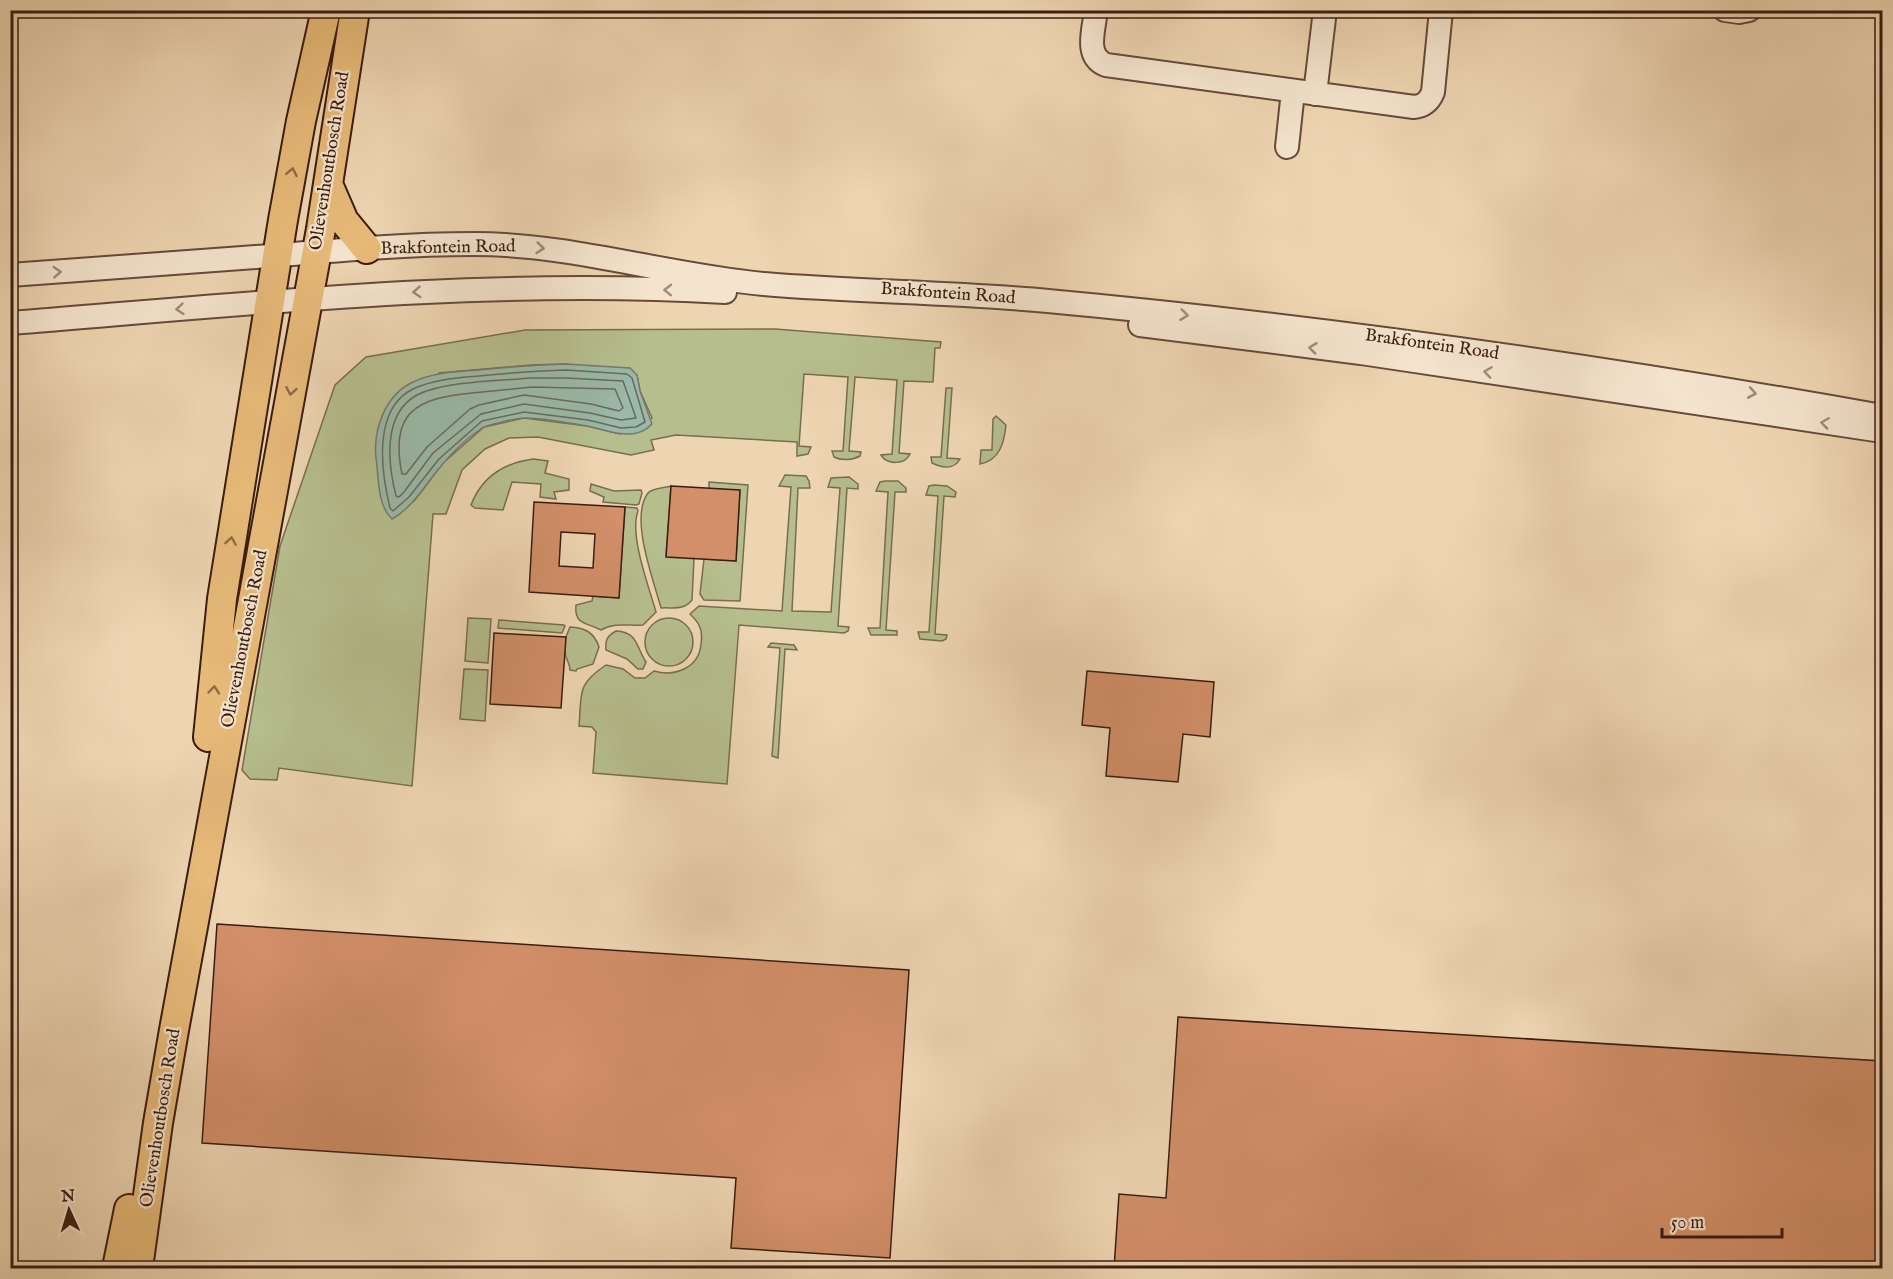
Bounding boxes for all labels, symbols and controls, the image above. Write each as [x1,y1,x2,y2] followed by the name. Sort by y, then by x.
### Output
[304,70,356,252] street label: Olievenhoutbosch Road
[285,167,297,176] one-way arrow
[380,235,516,261] street label: Brakfontein Road
[535,241,544,254] one-way arrow
[53,265,62,278] one-way arrow
[880,278,1017,310] street label: Brakfontein Road
[664,283,673,296] one-way arrow
[413,286,422,299] one-way arrow
[176,303,185,316] one-way arrow
[1179,308,1188,321] one-way arrow
[1364,324,1501,366] street label: Brakfontein Road
[1308,342,1318,354] one-way arrow
[1483,366,1493,379] one-way arrow
[285,386,298,396] one-way arrow
[1746,386,1756,399] one-way arrow
[1820,417,1829,429] one-way arrow
[225,537,237,546] one-way arrow
[216,548,274,730] street label: Olievenhoutbosch Road
[207,685,220,694] one-way arrow
[135,1027,187,1209] street label: Olievenhoutbosch Road
[39,1180,99,1240] north arrow
[59,1187,76,1208] text: N
[1662,1201,1782,1239] scale bar
[1671,1212,1704,1235] text: 50 m

